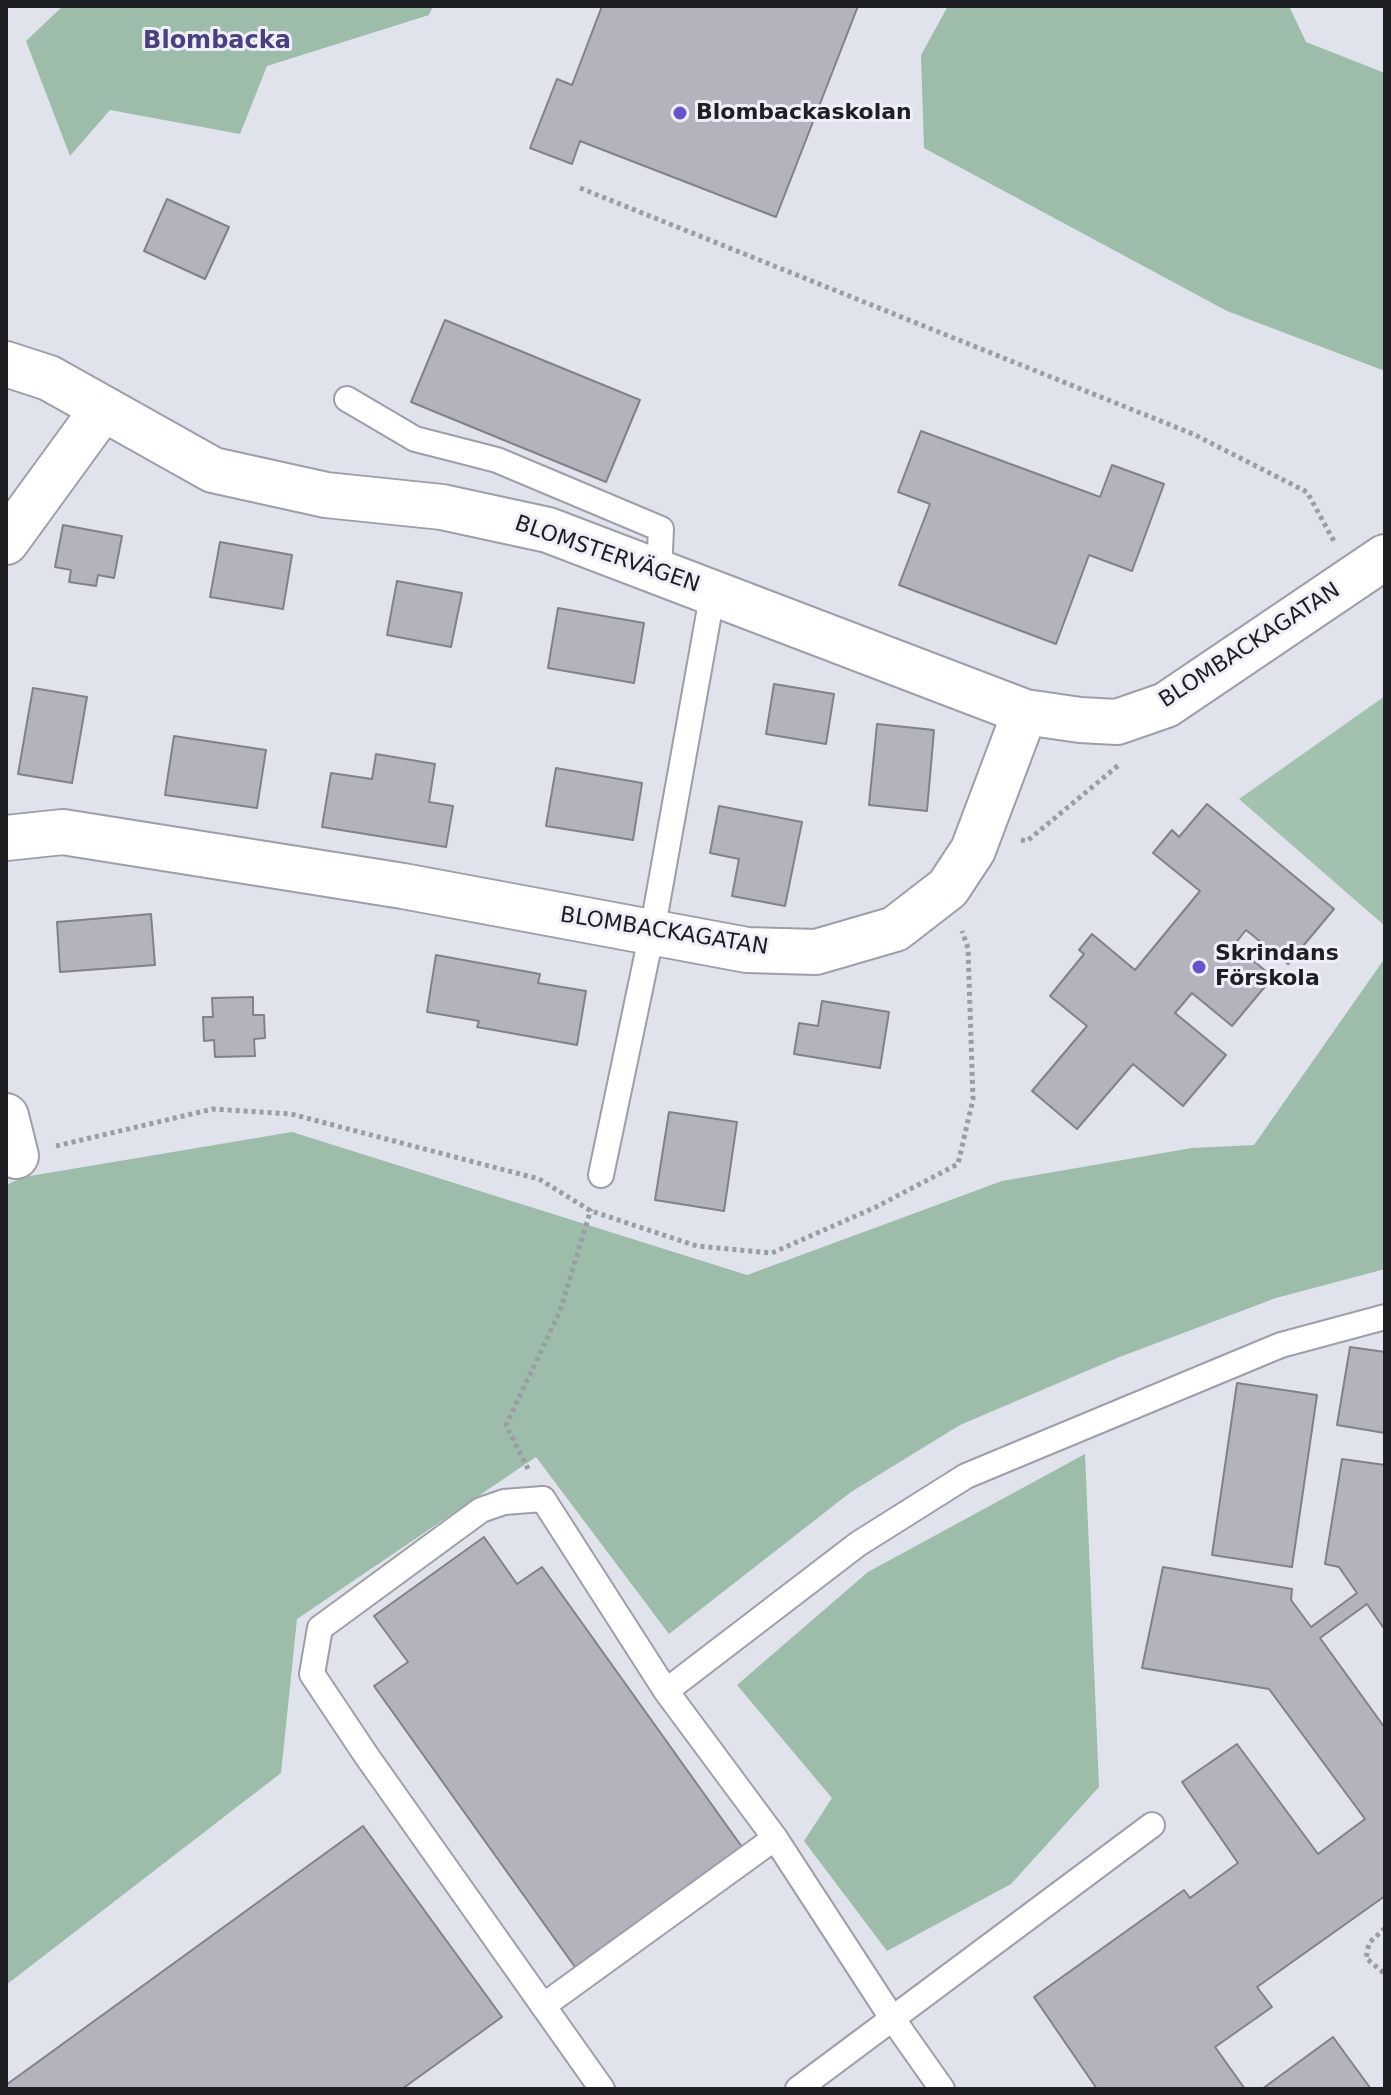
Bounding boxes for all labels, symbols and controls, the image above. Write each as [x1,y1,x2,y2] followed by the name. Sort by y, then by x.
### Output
[143,28,291,56] district label: Blombacka
[696,100,912,126] place label: Blombackaskolan
[671,104,689,122] marker: Blombackaskolan
[511,511,703,599] street label: BLOMSTERVÄGEN
[1155,578,1345,714] street label: BLOMBACKAGATAN
[558,903,770,961] street label: BLOMBACKAGATAN
[1215,941,1339,992] place label: Skrindans Förskola
[1190,958,1208,976] marker: Skrindans Förskola

